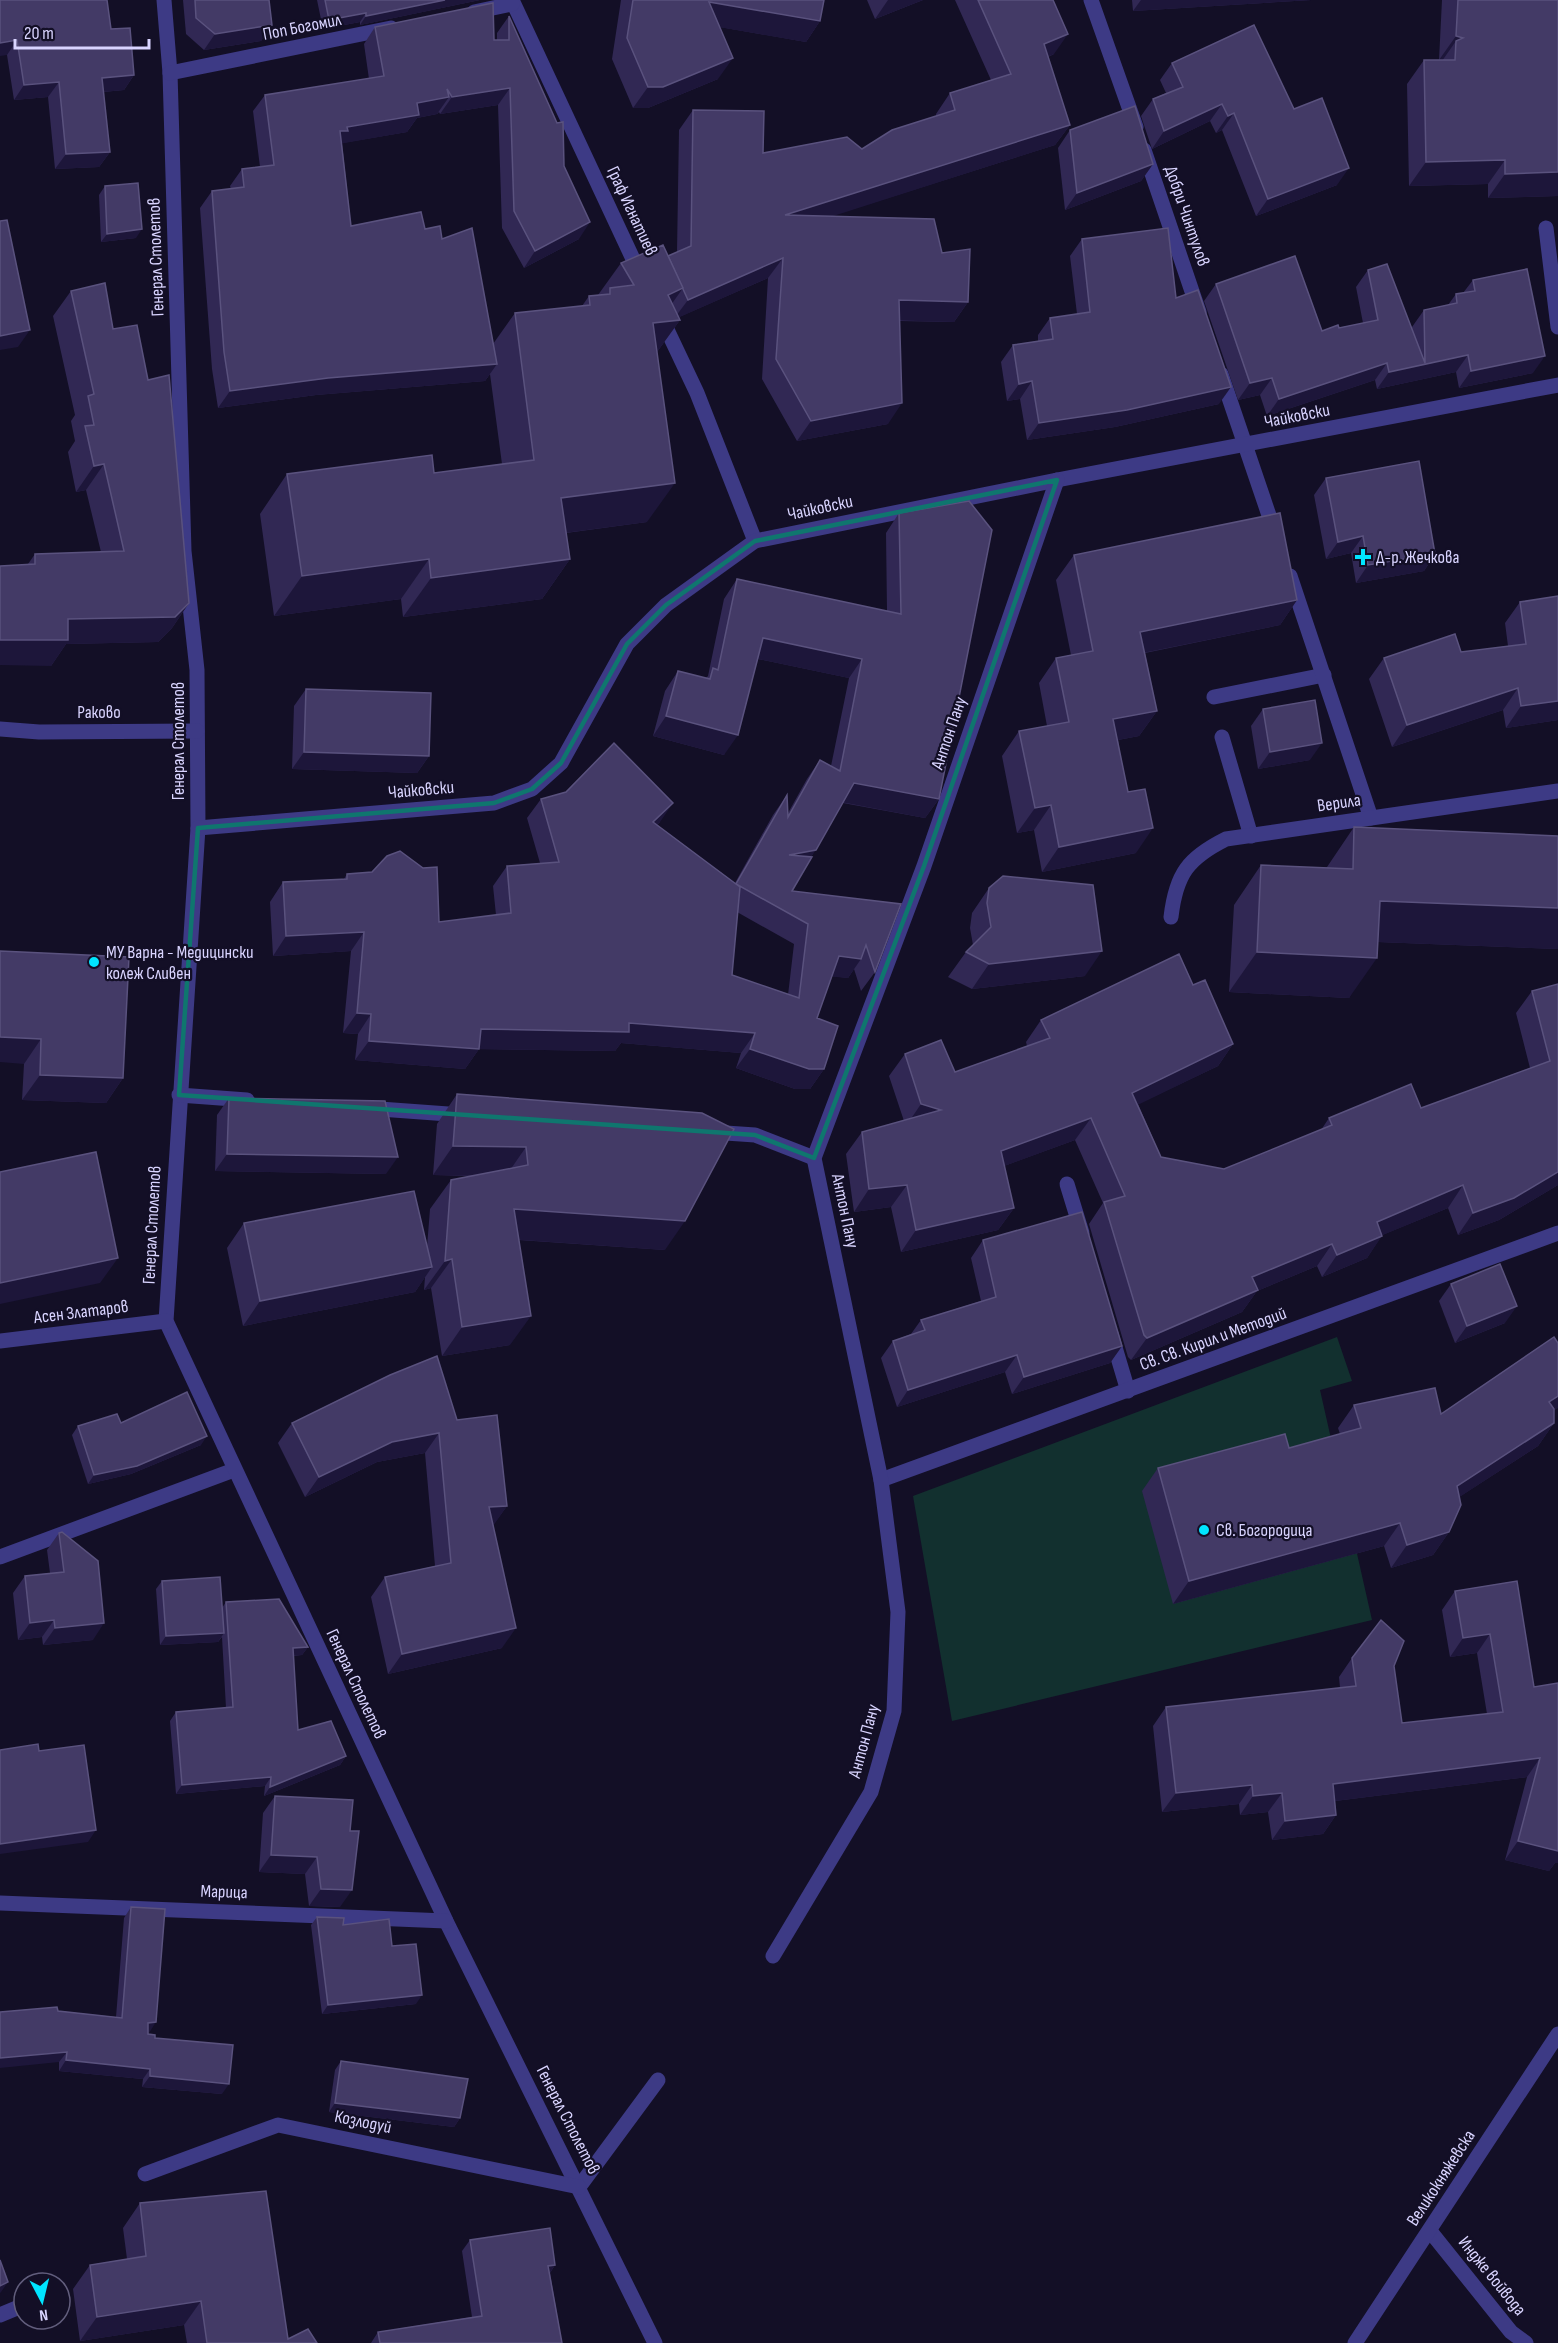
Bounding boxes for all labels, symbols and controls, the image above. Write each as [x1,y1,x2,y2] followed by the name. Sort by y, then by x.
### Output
[261,9,344,45] street label: Поп Богомил
[15,12,148,50] scale bar
[24,23,54,44] text: 20 m
[602,163,662,259] street label: Граф Игнатиев
[1160,163,1214,269] street label: Добри Чинтулов
[143,197,169,317] street label: Генерал Столетов
[1262,399,1332,433] street label: Чайковски
[785,491,855,525] street label: Чайковски
[1376,547,1459,568] place label: Д-р. Жечкова
[1354,548,1372,566] marker: Д-р. Жечкова
[168,682,189,800] street label: Генерал Столетов
[926,694,971,773] street label: Антон Пану
[77,702,121,723] street label: Раково
[387,777,455,803] street label: Чайковски
[1316,790,1362,816] street label: Верила
[106,942,254,984] place label: МУ Варна - Медицински колеж Сливен
[87,955,101,969] marker: МУ Варна - Медицински колеж Сливен
[138,1165,166,1285] street label: Генерал Столетов
[827,1171,863,1250] street label: Антон Пану
[32,1296,129,1328] street label: Асен Златаров
[1137,1303,1289,1375] street label: Св. Св. Кирил и Методий
[1216,1520,1312,1541] place label: Св. Богородица
[1197,1523,1211,1537] marker: Св. Богородица
[321,1626,391,1742] street label: Генерал Столетов
[844,1702,884,1781] street label: Антон Пану
[200,1881,248,1903] street label: Марица
[532,2062,604,2178] street label: Генерал Столетов
[333,2106,393,2138] street label: Козлодуй
[1402,2126,1480,2230] street label: Великокняжевска
[1454,2232,1530,2320] street label: Индже войвода
[12,2271,72,2331] north arrow
[38,2304,49,2324] text: N

